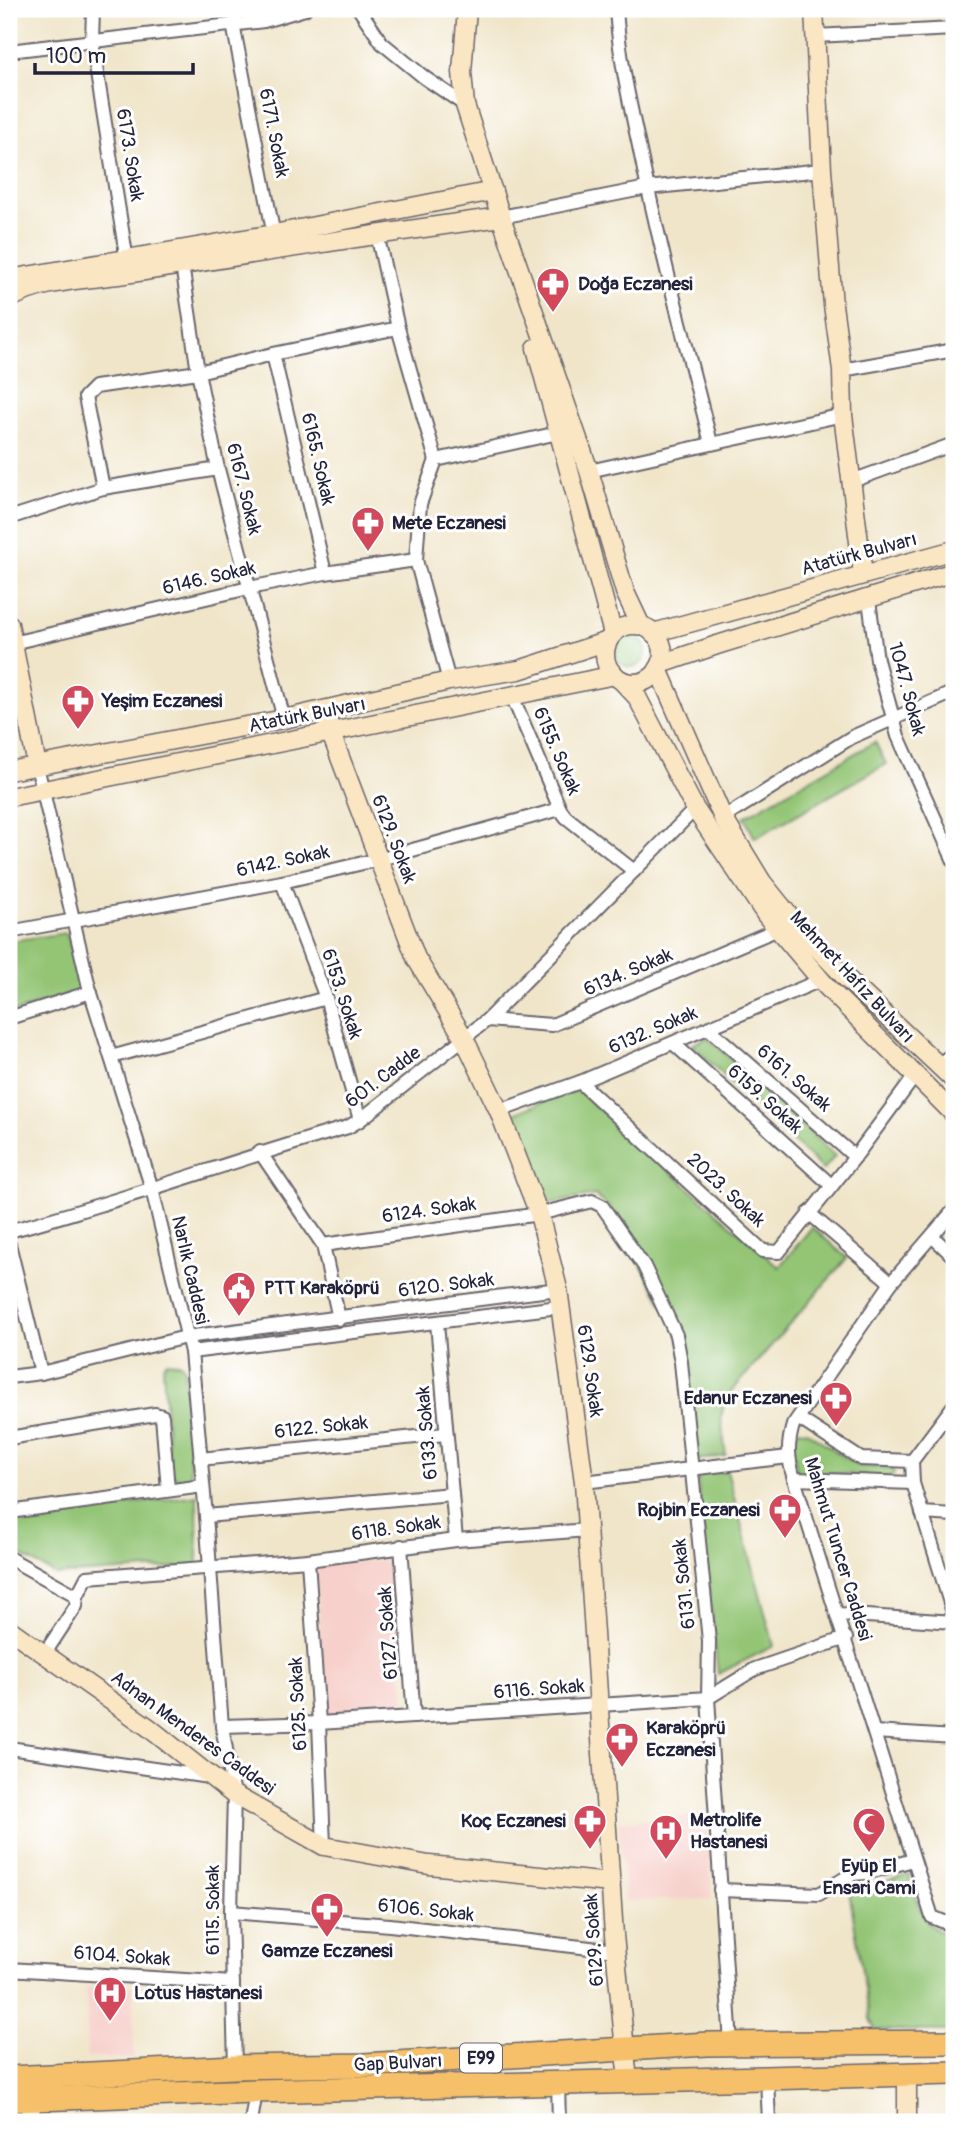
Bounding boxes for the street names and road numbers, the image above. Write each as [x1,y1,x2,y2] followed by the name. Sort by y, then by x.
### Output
[254,86,294,180] street label: 6171. Sokak
[111,107,149,203] street label: 6173. Sokak
[296,410,340,508] street label: 6165. Sokak
[221,441,267,537] street label: 6167. Sokak
[799,527,919,581] street label: Atatürk Bulvarı
[160,556,258,600] street label: 6146. Sokak
[883,640,931,738] street label: 1047. Sokak
[246,692,368,738] street label: Atatürk Bulvarı
[528,703,586,799] street label: 6155. Sokak
[366,791,422,887] street label: 6129. Sokak
[234,839,332,883] street label: 6142. Sokak
[785,906,919,1048] street label: Mehmet Hafız Bulvarı
[580,942,676,1001] street label: 6134. Sokak
[316,946,368,1042] street label: 6153. Sokak
[605,1001,701,1059] street label: 6132. Sokak
[752,1039,836,1117] street label: 6161. Sokak
[340,1040,426,1113] street label: 601. Cadde
[722,1059,808,1139] street label: 6159. Sokak
[682,1148,770,1232] street label: 2023. Sokak
[381,1192,477,1228] street label: 6124. Sokak
[166,1213,214,1327] street label: Narlık Caddesi
[397,1267,495,1303] street label: 6120. Sokak
[572,1323,608,1419] street label: 6129. Sokak
[411,1385,443,1481] street label: 6133. Sokak
[273,1410,369,1444] street label: 6122. Sokak
[799,1454,877,1644] street label: Mahmut Tuncer Caddesi
[350,1510,442,1546] street label: 6118. Sokak
[667,1538,701,1630] street label: 6131. Sokak
[373,1585,403,1680] street label: 6127. Sokak
[284,1657,312,1751] street label: 6125. Sokak
[106,1665,280,1801] street label: Adnan Menderes Caddesi
[493,1674,585,1704] street label: 6116. Sokak
[201,1865,225,1955] street label: 6115. Sokak
[377,1893,475,1927] street label: 6106. Sokak
[579,1893,609,1987] street label: 6129. Sokak
[73,1941,171,1971] street label: 6104. Sokak
[460,2044,502,2072] road number: E99
[353,2049,443,2077] street label: Gap Bulvarı

